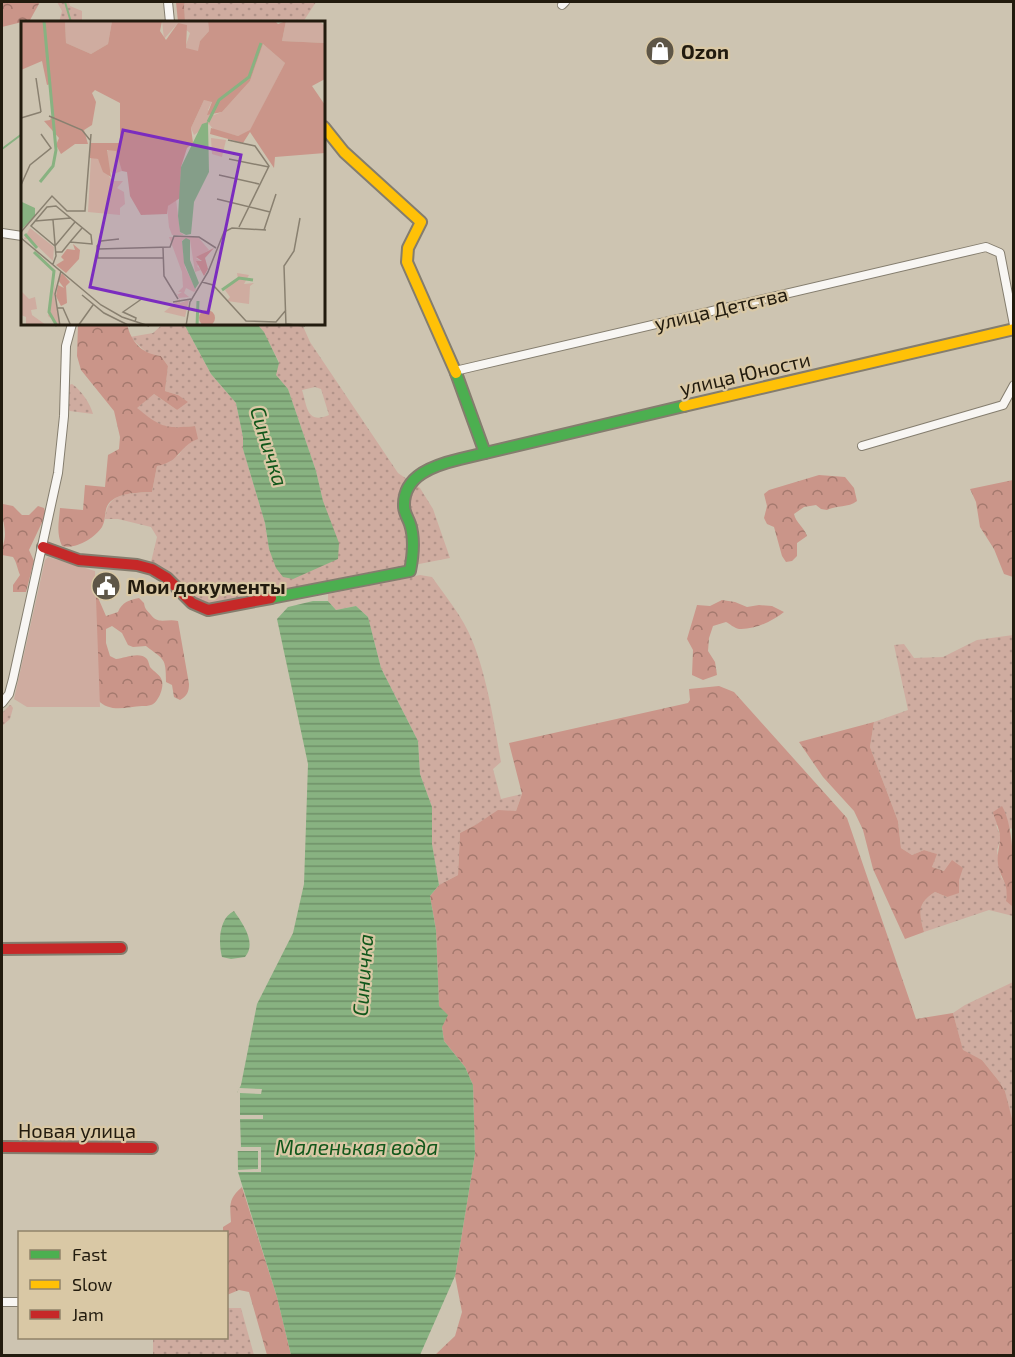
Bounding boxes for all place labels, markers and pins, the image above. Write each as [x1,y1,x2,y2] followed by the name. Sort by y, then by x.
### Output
[644,35,676,67] shop icon: Ozon
[681,39,729,63] place label: Ozon
[90,570,122,602] public building icon: Мои документы
[127,574,286,598] place label: Мои документы

